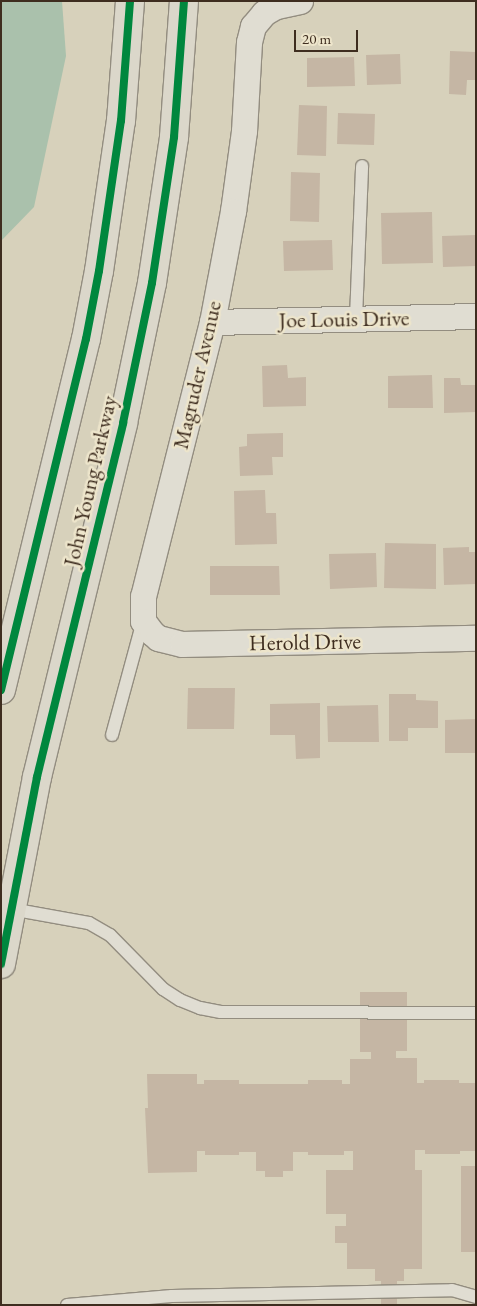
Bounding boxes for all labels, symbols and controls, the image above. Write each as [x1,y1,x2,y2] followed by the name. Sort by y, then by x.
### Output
[297,20,361,52] scale bar
[302,29,331,48] text: 20 m
[167,298,227,452] street label: Magruder Avenue
[278,305,410,333] street label: Joe Louis Drive
[58,393,122,569] street label: John Young Parkway
[249,628,361,656] street label: Herold Drive

